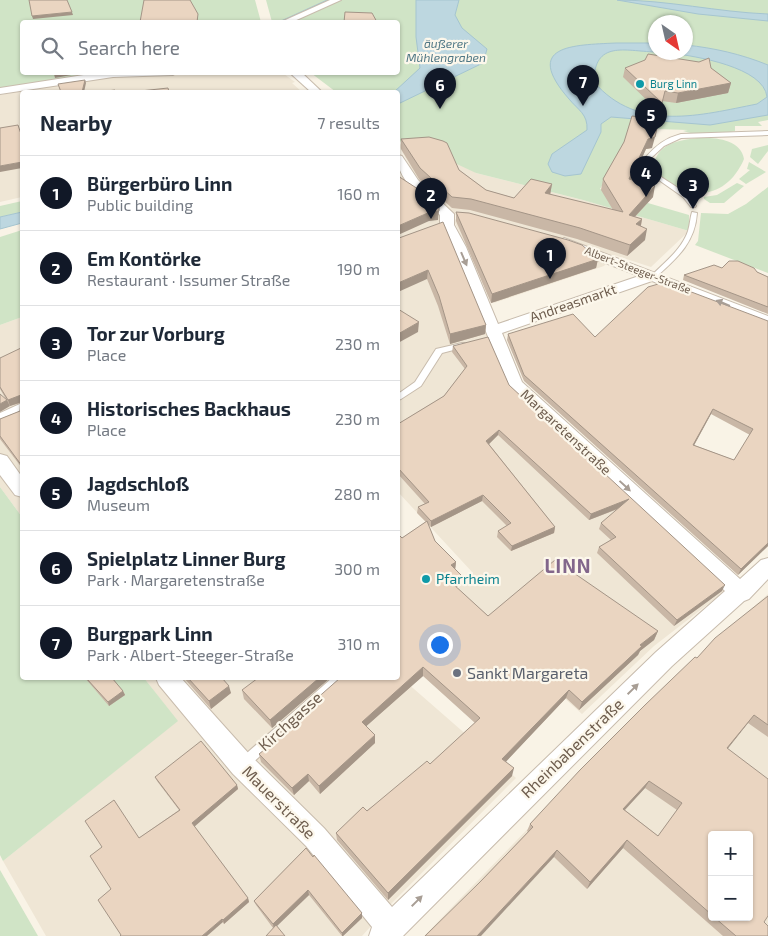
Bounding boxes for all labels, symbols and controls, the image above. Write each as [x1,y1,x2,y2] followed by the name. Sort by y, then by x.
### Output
[648,15,693,60] north arrow
[20,20,400,75] search box
[38,34,66,62] icon: search
[78,36,180,59] text: Search here
[406,36,486,64] water label: äußerer Mühlengraben
[567,65,599,106] pin: 7
[424,68,456,109] pin: 6
[650,77,697,90] place label: Burg Linn
[634,78,646,90] marker: Burg Linn
[635,98,667,139] pin: 5
[40,110,112,135] text: Nearby
[317,113,380,132] text: 7 results
[630,156,662,197] pin: 4
[677,168,709,209] pin: 3
[87,172,232,195] text: Bürgerbüro Linn
[415,178,447,219] pin: 2
[53,184,59,203] text: 1
[337,184,380,203] text: 160 m
[87,195,193,214] text: Public building
[534,238,566,279] pin: 1
[583,243,693,296] street label: Albert-Steeger-Straße
[87,247,201,270] text: Em Kontörke
[460,252,468,266] one-way arrow
[51,259,61,278] text: 2
[337,259,380,278] text: 190 m
[87,270,290,289] text: Restaurant · Issumer Straße
[527,280,618,325] street label: Andreasmarkt
[715,299,730,307] one-way arrow
[87,322,225,345] text: Tor zur Vorburg
[51,334,61,353] text: 3
[335,334,380,353] text: 230 m
[87,345,126,364] text: Place
[518,385,615,478] street label: Margaretenstraße
[87,397,291,420] text: Historisches Backhaus
[51,409,61,428] text: 4
[335,409,380,428] text: 230 m
[87,420,126,439] text: Place
[87,472,189,495] text: Jagdschloß
[618,480,630,492] one-way arrow
[52,484,60,503] text: 5
[334,484,380,503] text: 280 m
[87,495,150,514] text: Museum
[87,547,285,570] text: Spielplatz Linner Burg
[544,554,592,577] district label: LINN
[51,559,61,578] text: 6
[334,559,380,578] text: 300 m
[87,570,265,589] text: Park · Margaretenstraße
[436,570,500,587] place label: Pfarrheim
[420,573,432,585] marker: Pfarrheim
[87,622,213,645] text: Burgpark Linn
[427,632,453,658] your location
[52,634,60,653] text: 7
[338,634,380,653] text: 310 m
[87,645,294,664] text: Park · Albert-Steeger-Straße
[467,663,588,682] place label: Sankt Margareta
[451,667,463,679] marker: Sankt Margareta
[626,683,638,695] one-way arrow
[254,687,325,754] street label: Kirchgasse
[517,694,627,801] street label: Rheinbabenstraße
[239,761,320,842] street label: Mauerstraße
[708,831,753,921] map controls
[708,831,753,876] button: +
[708,876,753,921] button: −
[411,895,423,907] one-way arrow

